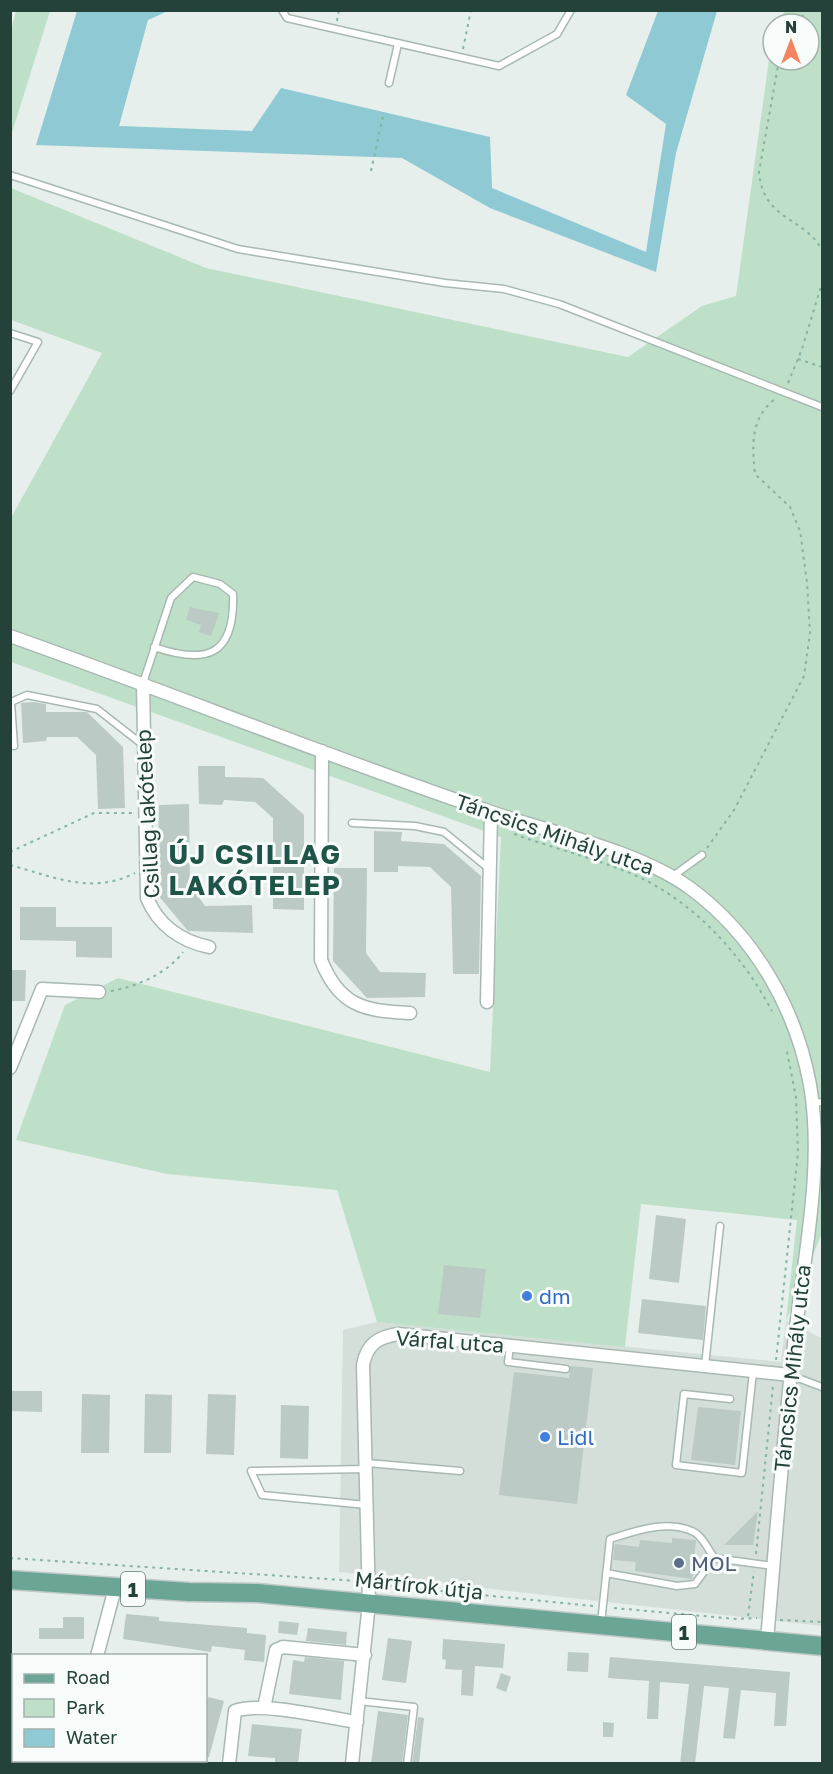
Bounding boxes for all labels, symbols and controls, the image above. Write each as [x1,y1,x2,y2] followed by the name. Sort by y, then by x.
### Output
[761,12,821,72] north arrow
[785,17,797,37] text: N
[130,729,164,899] street label: Csillag lakótelep
[452,788,658,880] street label: Táncsics Mihály utca
[168,838,342,901] district label: ÚJ CSILLAG LAKÓTELEP
[768,1263,816,1473] street label: Táncsics Mihály utca
[539,1283,571,1309] place label: dm
[520,1289,534,1303] marker: dm
[395,1324,505,1358] street label: Várfal utca
[557,1424,594,1450] place label: Lidl
[538,1430,552,1444] marker: Lidl
[691,1550,737,1576] place label: MOL
[672,1556,686,1570] marker: MOL
[354,1565,484,1605] street label: Mártírok útja
[121,1572,145,1606] road number: 1
[672,1615,696,1649] road number: 1
[12,1654,207,1762] legend
[66,1666,110,1688] text: Road
[66,1696,105,1718] text: Park
[66,1726,117,1748] text: Water

